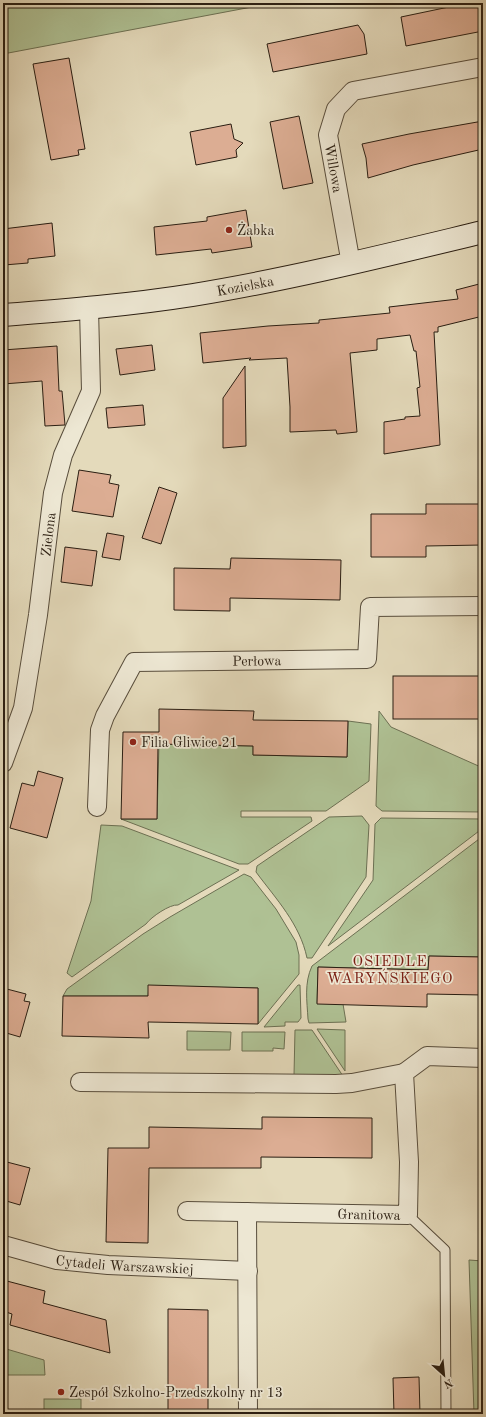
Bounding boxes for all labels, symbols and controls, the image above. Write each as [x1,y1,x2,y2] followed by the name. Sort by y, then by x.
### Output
[322,142,344,194] street label: Willowa
[237,221,274,238] place label: Żabka
[224,225,234,235] marker: Żabka
[216,274,275,299] street label: Kozielska
[39,511,59,557] street label: Zielona
[232,654,281,669] street label: Perłowa
[141,736,238,750] place label: Filia Gliwice 21
[128,737,138,747] marker: Filia Gliwice 21
[326,955,454,987] district label: OSIEDLE WARYŃSKIEGO
[337,1208,401,1223] street label: Granitowa
[55,1254,194,1277] street label: Cytadeli Warszawskiej
[424,1355,464,1395] north arrow
[441,1376,454,1390] text: N
[69,1386,283,1400] place label: Zespół Szkolno-Przedszkolny nr 13
[56,1387,66,1397] marker: Zespół Szkolno-Przedszkolny nr 13

